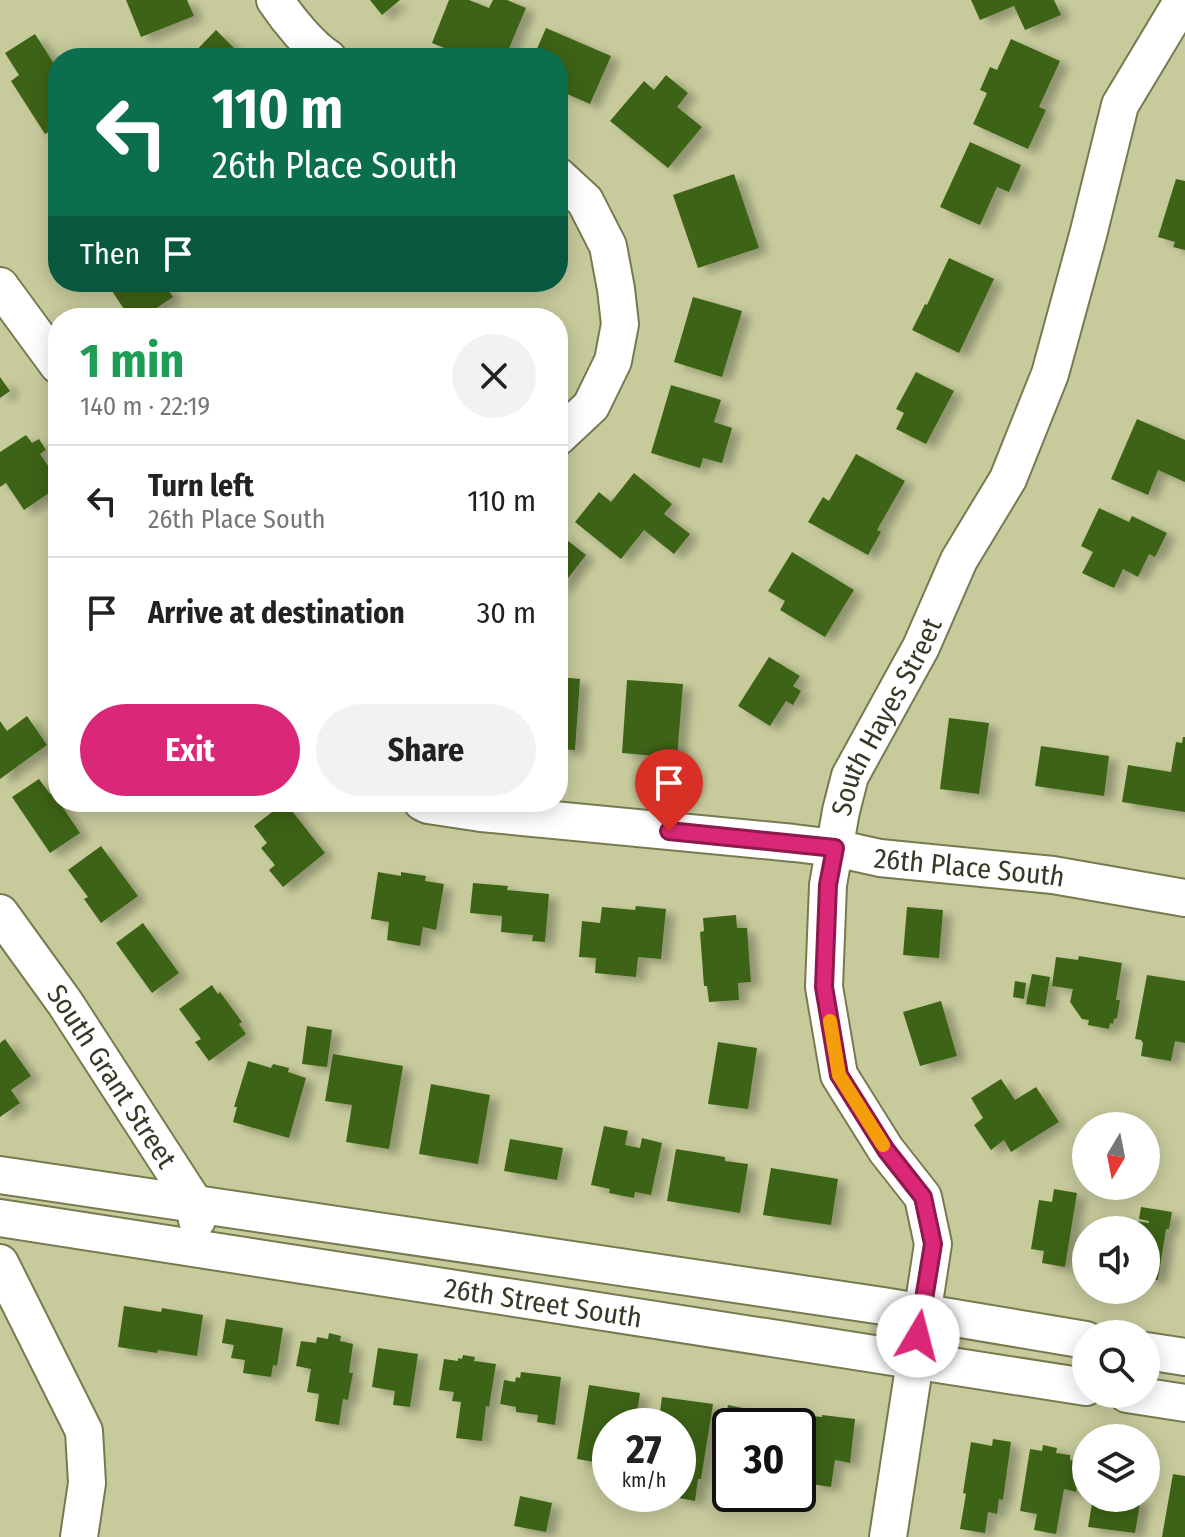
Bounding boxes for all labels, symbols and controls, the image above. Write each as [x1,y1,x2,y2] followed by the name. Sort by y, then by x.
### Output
[212,76,343,143] text: 110 m
[80,80,184,184] icon: left
[212,144,458,188] text: 26th Place South
[156,232,200,276] icon: arrive
[80,236,140,272] text: Then
[80,332,185,390] text: 1 min
[452,334,536,418] button: close
[80,391,210,422] text: 140 m · 22:19
[148,468,254,504] text: Turn left
[80,479,124,523] icon: left
[467,483,536,519] text: 110 m
[148,504,325,535] text: 26th Place South
[80,591,124,635] icon: arrive
[148,595,405,631] text: Arrive at destination
[477,595,536,631] text: 30 m
[824,612,949,819] street label: South Hayes Street
[80,704,300,796] button: Exit
[316,704,536,796] button: Share
[635,749,703,831] pin
[647,761,691,805] icon: arrive
[873,841,1067,893] street label: 26th Place South
[41,978,184,1175] street label: South Grant Street
[1072,1112,1160,1200] north arrow
[1072,1112,1160,1512] map controls
[1072,1216,1160,1304] button: sound
[442,1271,645,1334] street label: 26th Street South
[876,1294,960,1378] position arrow
[1072,1320,1160,1408] button: search
[712,1408,816,1512] speed limit sign: 30
[1072,1424,1160,1512] button: layers
[626,1426,662,1474] text: 27
[622,1468,666,1492] text: km/h

